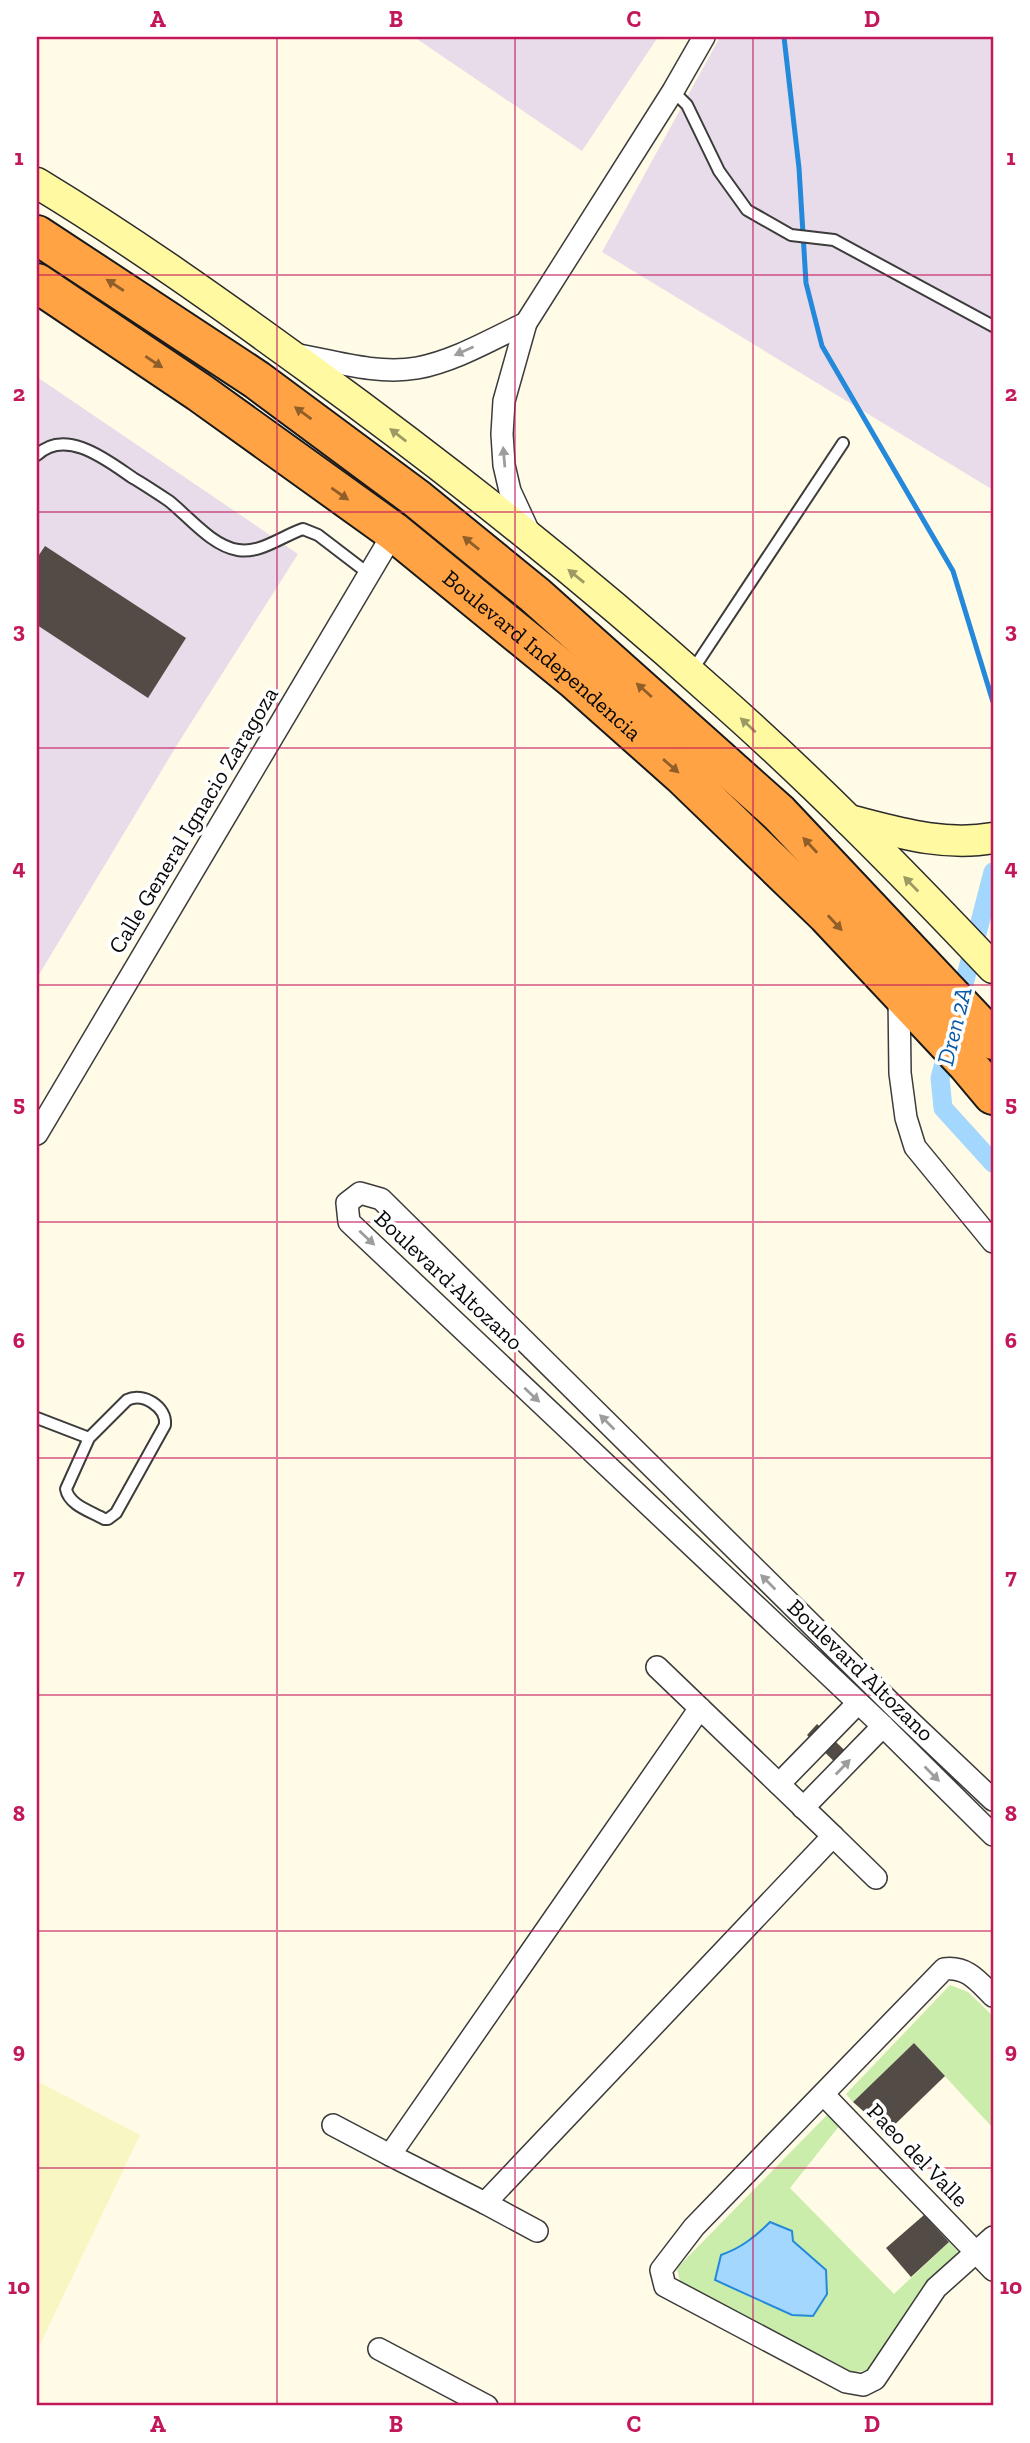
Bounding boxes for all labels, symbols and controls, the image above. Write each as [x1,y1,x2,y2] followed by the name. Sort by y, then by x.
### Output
[150,5,166,33] text: A
[389,5,403,33] text: B
[627,5,641,33] text: C
[864,5,880,33] text: D
[14,143,24,171] text: 1
[1006,143,1016,171] text: 1
[105,279,124,292] one-way arrow
[454,345,474,357] one-way arrow
[145,355,164,368] one-way arrow
[13,379,25,407] text: 2
[1005,379,1017,407] text: 2
[294,406,312,420] one-way arrow
[389,427,407,442] one-way arrow
[498,445,509,467] one-way arrow
[331,487,349,501] one-way arrow
[462,536,479,551] one-way arrow
[437,564,647,747] street label: Boulevard Independencia
[568,568,586,583] one-way arrow
[13,616,25,644] text: 3
[1005,616,1017,644] text: 3
[102,682,284,958] street label: Calle General Ignacio Zaragoza
[635,682,653,698] one-way arrow
[740,717,757,733] one-way arrow
[662,757,679,773] one-way arrow
[803,837,819,854] one-way arrow
[12,853,26,881] text: 4
[1004,853,1018,881] text: 4
[902,875,919,892] one-way arrow
[827,914,843,932] one-way arrow
[930,984,978,1068] water label: Dren 2A
[13,1089,25,1117] text: 5
[1005,1089,1017,1117] text: 5
[369,1204,529,1356] street label: Boulevard Altozano
[358,1230,375,1247] one-way arrow
[13,1326,25,1354] text: 6
[1005,1326,1017,1354] text: 6
[523,1386,540,1402] one-way arrow
[598,1414,615,1431] one-way arrow
[13,1562,25,1590] text: 7
[1005,1562,1017,1590] text: 7
[761,1574,777,1591] one-way arrow
[782,1593,940,1747] street label: Boulevard Altozano
[835,1759,851,1776] one-way arrow
[923,1765,939,1782] one-way arrow
[13,1799,25,1827] text: 8
[1005,1799,1017,1827] text: 8
[13,2036,25,2064] text: 9
[1005,2036,1017,2064] text: 9
[862,2097,974,2213] street label: Paeo del Valle
[8,2272,30,2300] text: 10
[1000,2272,1022,2300] text: 10
[150,2410,166,2438] text: A
[389,2410,403,2438] text: B
[627,2410,641,2438] text: C
[864,2410,880,2438] text: D

